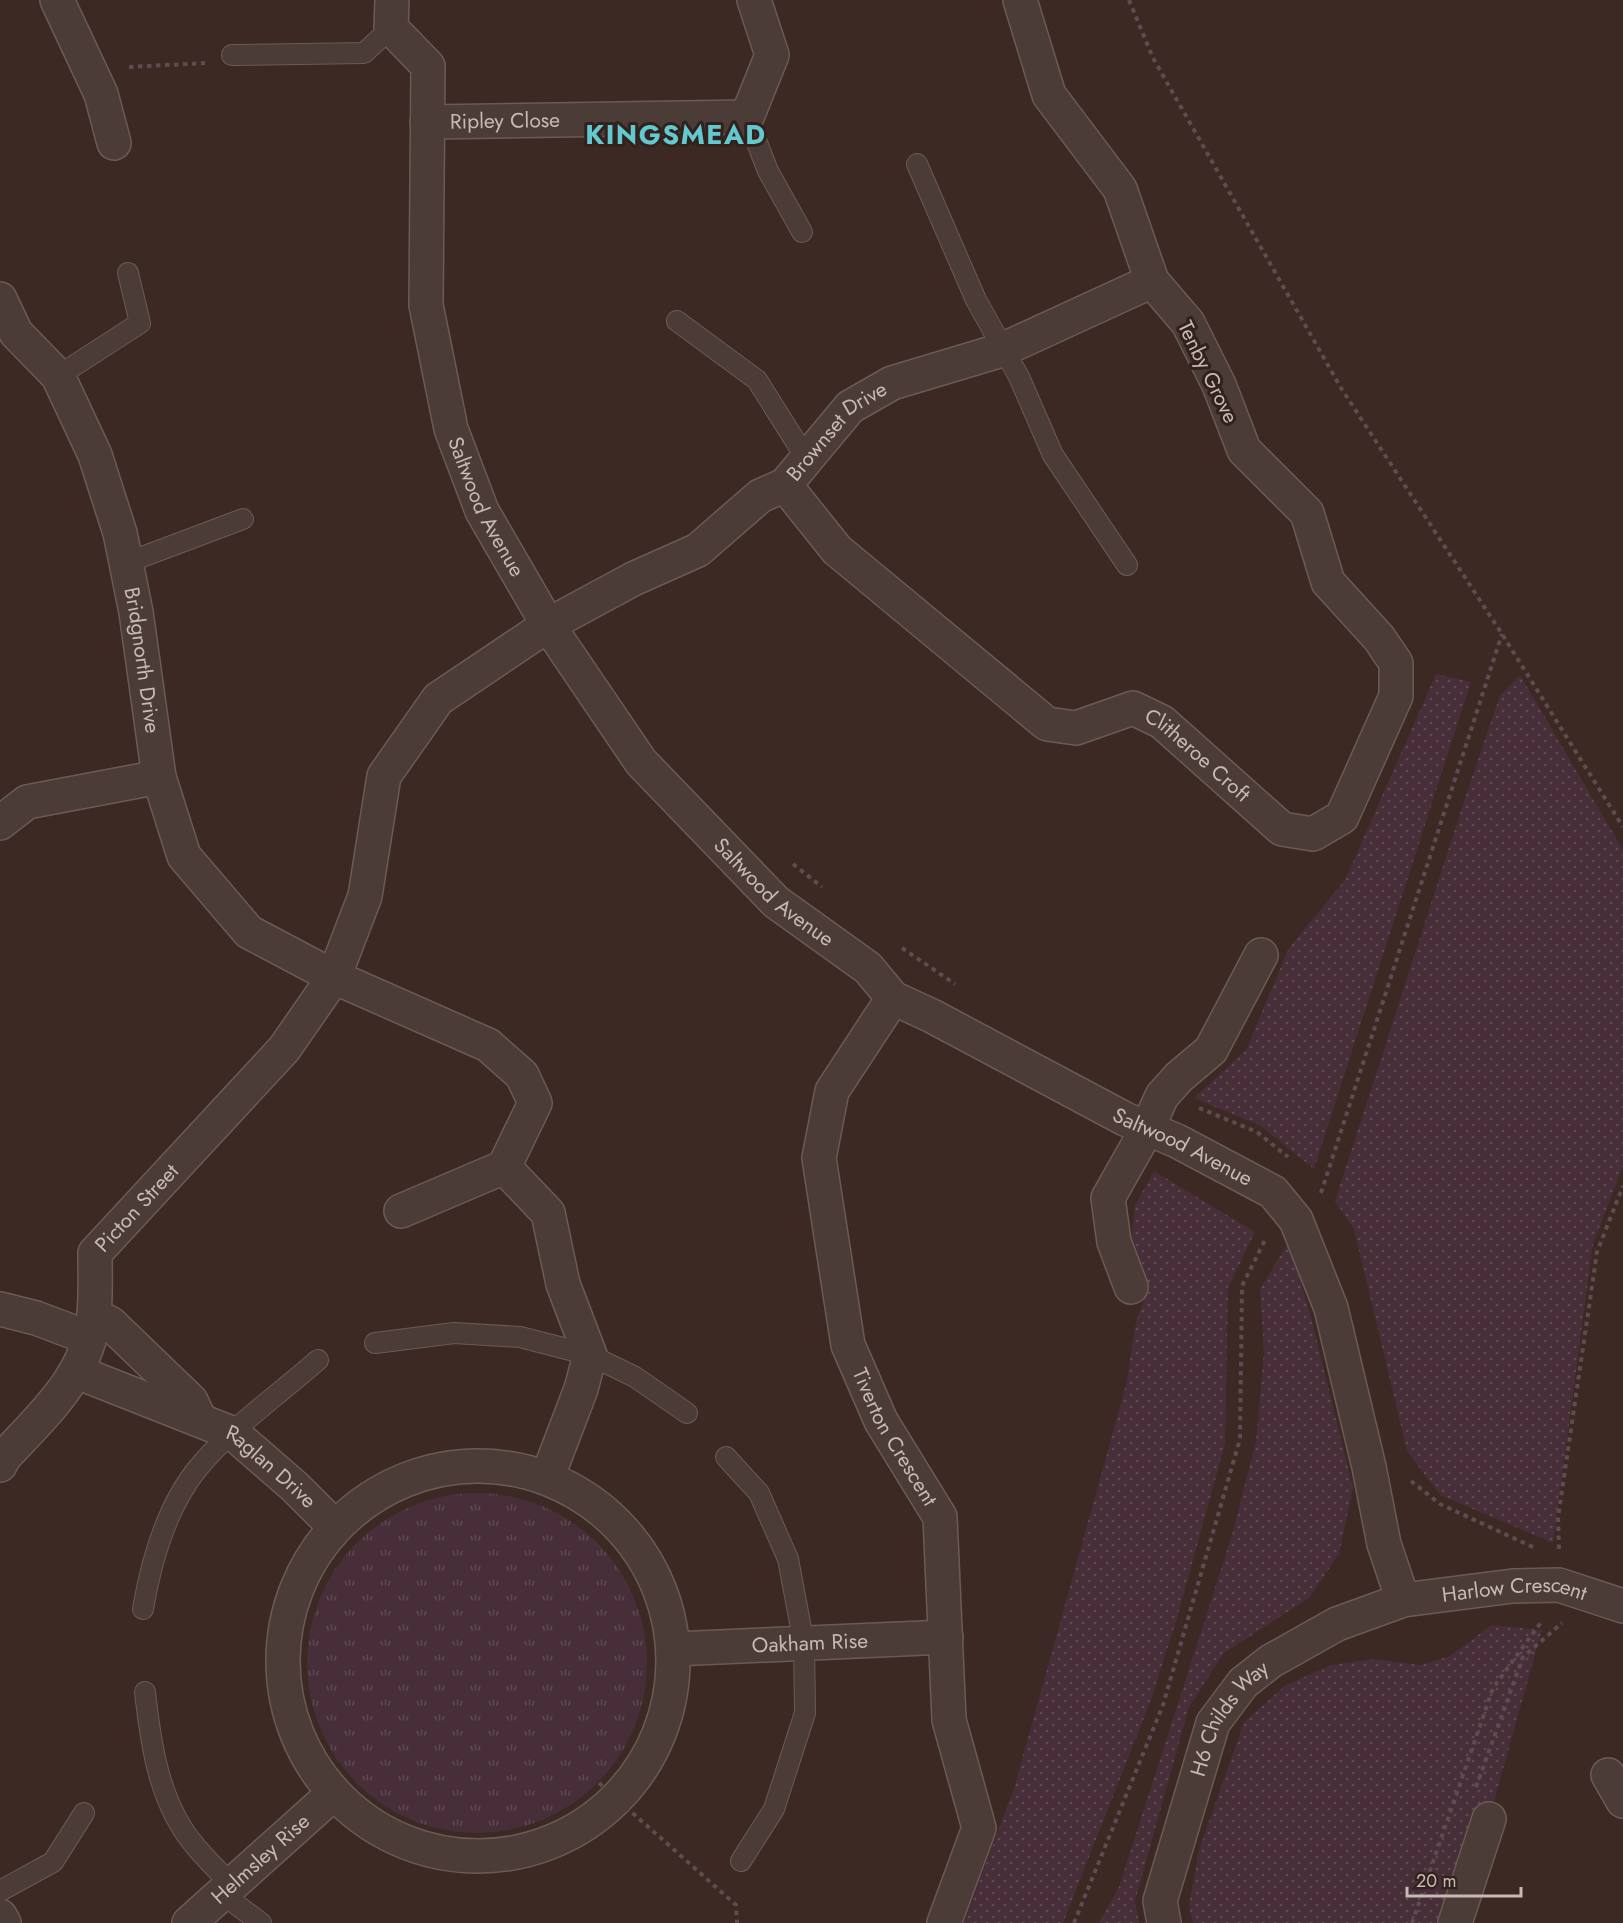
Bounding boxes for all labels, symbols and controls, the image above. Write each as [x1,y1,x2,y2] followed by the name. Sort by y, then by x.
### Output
[450,105,560,137] street label: Ripley Close
[585,115,767,154] district label: KINGSMEAD
[1170,316,1246,429] street label: Tenby Grove
[779,374,892,488] street label: Brownset Drive
[440,432,532,583] street label: Saltwood Avenue
[116,585,168,735] street label: Bridgnorth Drive
[1140,701,1257,809] street label: Clitheroe Croft
[707,831,840,954] street label: Saltwood Avenue
[1107,1100,1258,1194] street label: Saltwood Avenue
[88,1157,185,1259] street label: Picton Street
[845,1363,945,1512] street label: Tiverton Crescent
[222,1417,323,1515] street label: Raglan Drive
[1440,1570,1591,1610] street label: Harlow Crescent
[751,1625,869,1661] street label: Oakham Rise
[1183,1653,1276,1780] street label: H6 Childs Way
[205,1807,316,1911] street label: Helmsley Rise
[1407,1860,1521,1898] scale bar
[1416,1868,1456,1894] text: 20 m

